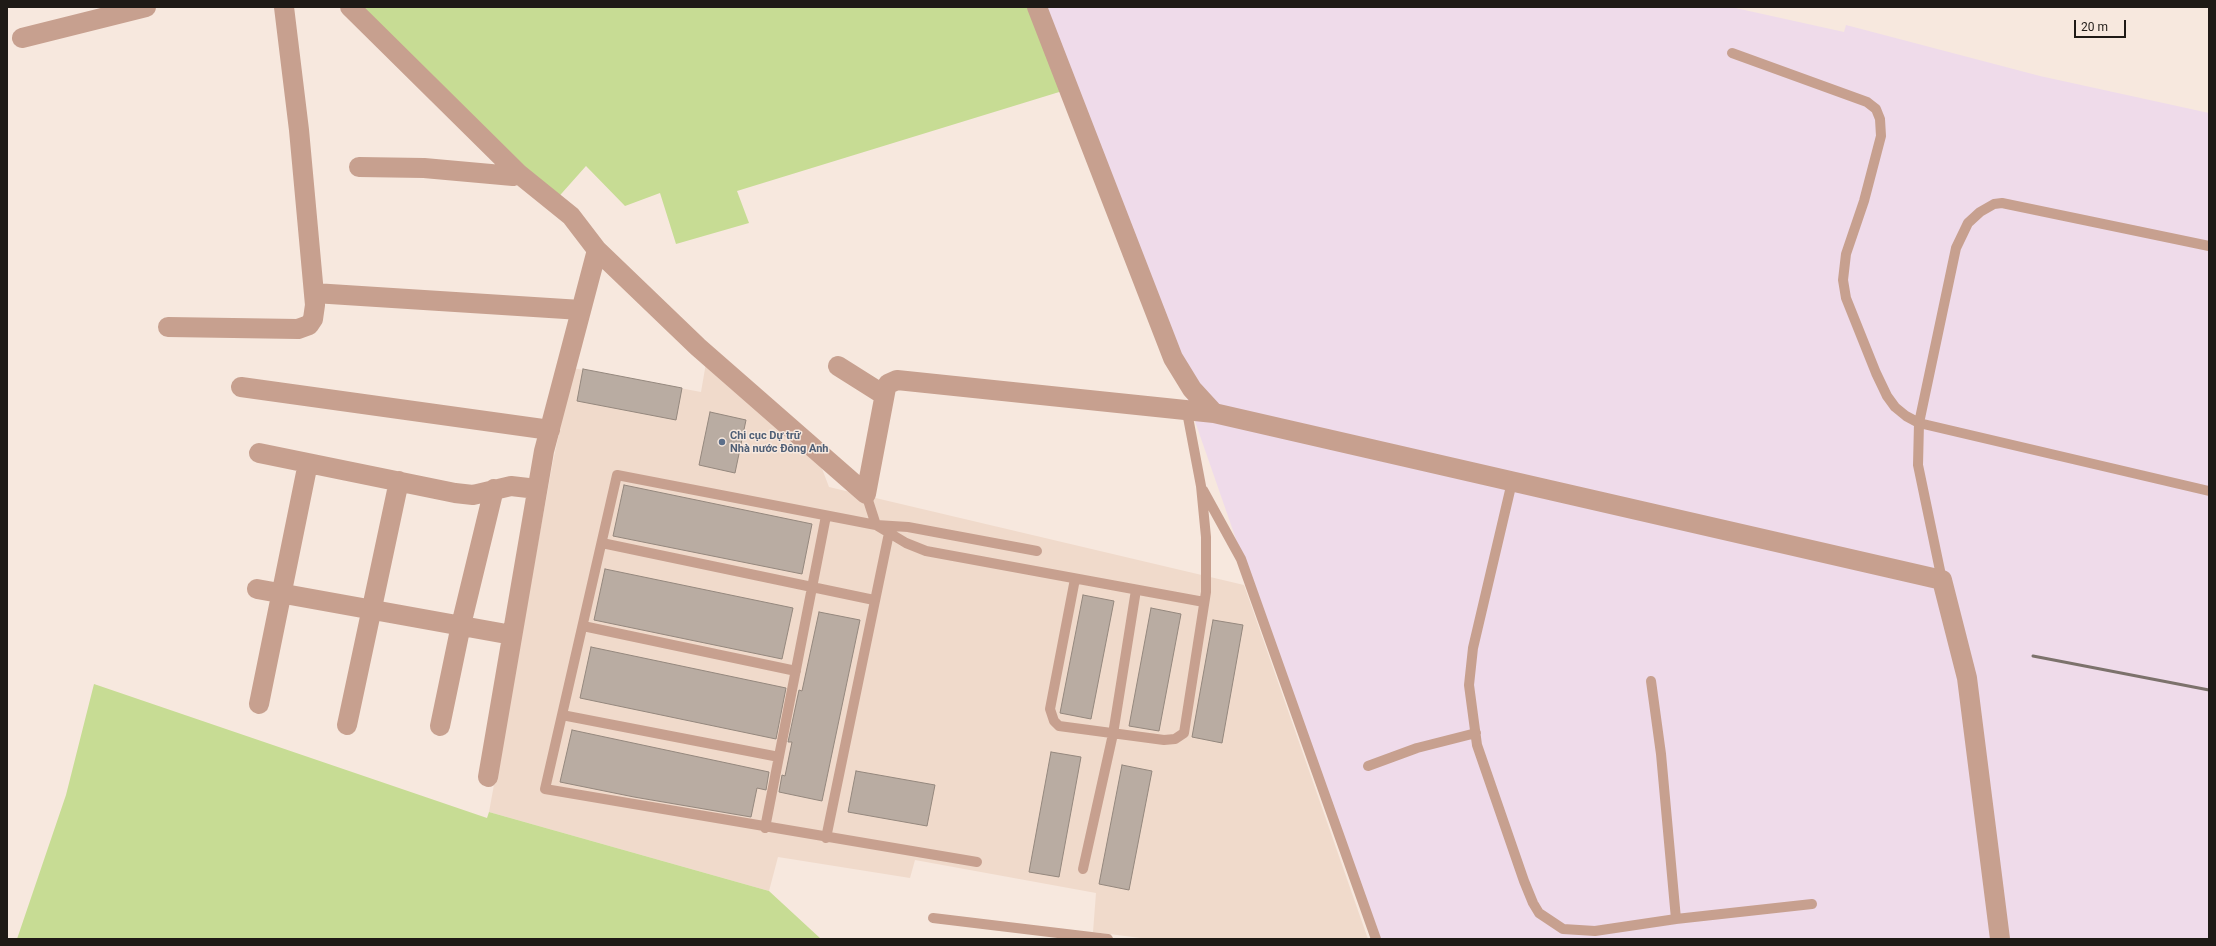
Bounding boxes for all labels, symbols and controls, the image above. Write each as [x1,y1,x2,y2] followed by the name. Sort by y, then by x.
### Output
[2076,12,2128,38] scale bar
[2081,20,2108,34] text: 20 m
[730,429,828,455] place label: Chi cục Dự trữ Nhà nước Đông Anh
[717,437,727,447] marker: Chi cục Dự trữ Nhà nước Đông Anh

